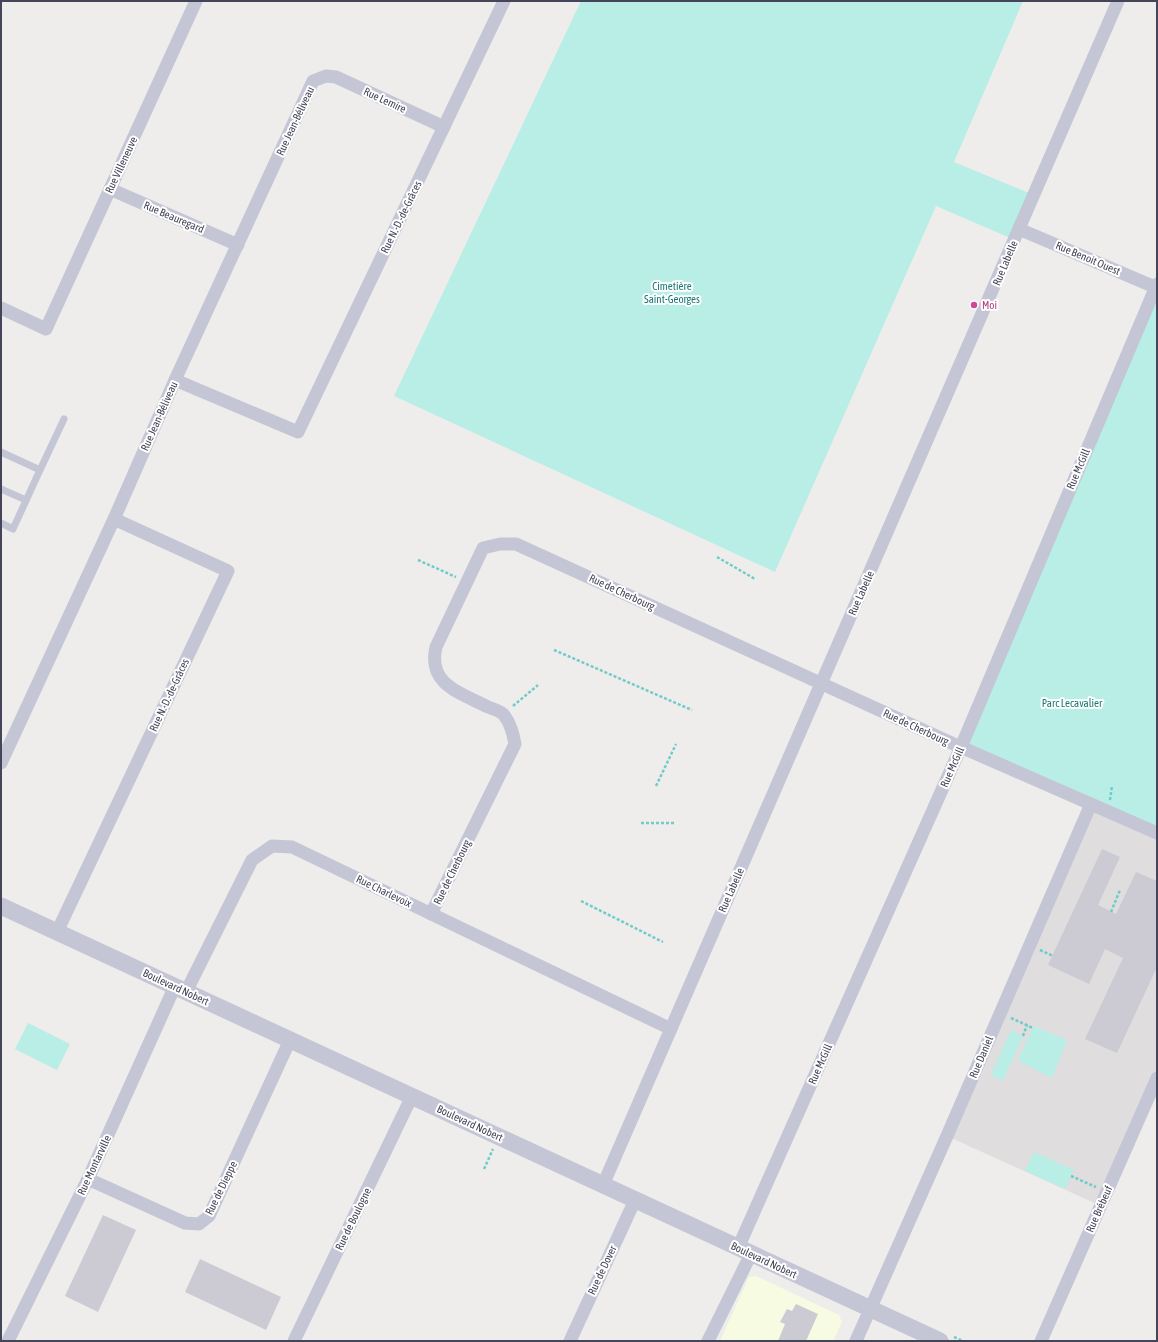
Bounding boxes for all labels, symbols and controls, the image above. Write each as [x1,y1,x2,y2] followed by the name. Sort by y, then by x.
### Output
[274,85,316,157] street label: Rue Jean-Béliveau
[362,85,408,115] street label: Rue Lemire
[103,135,139,195] street label: Rue Villeneuve
[378,179,424,255] street label: Rue N.-D.-de-Grâces
[142,199,206,235] street label: Rue Beauregard
[990,239,1020,287] street label: Rue Labelle
[1054,239,1122,277] street label: Rue Benoit Ouest
[644,280,700,305] park label: Cimetière Saint-Georges
[982,299,997,311] place label: Moi
[969,300,979,310] marker: Moi
[138,380,180,452] street label: Rue Jean-Béliveau
[1064,447,1092,491] street label: Rue McGill
[846,569,876,617] street label: Rue Labelle
[587,572,657,613] street label: Rue de Cherbourg
[147,657,191,733] street label: Rue N.-D.-de-Grâces
[1042,697,1103,709] park label: Parc Lecavalier
[881,707,951,748] street label: Rue de Cherbourg
[938,745,966,789] street label: Rue McGill
[431,837,473,906] street label: Rue de Cherbourg
[716,866,746,914] street label: Rue Labelle
[354,872,414,910] street label: Rue Charlevoix
[141,967,211,1007] street label: Boulevard Nobert
[967,1034,995,1080] street label: Rue Daniel
[806,1042,834,1086] street label: Rue McGill
[435,1103,505,1143] street label: Boulevard Nobert
[75,1133,113,1197] street label: Rue Montarville
[203,1159,239,1217] street label: Rue de Dieppe
[1083,1184,1115,1234] street label: Rue Brébeuf
[333,1186,373,1252] street label: Rue de Boulogne
[729,1240,799,1280] street label: Boulevard Nobert
[585,1243,619,1297] street label: Rue de Dover

